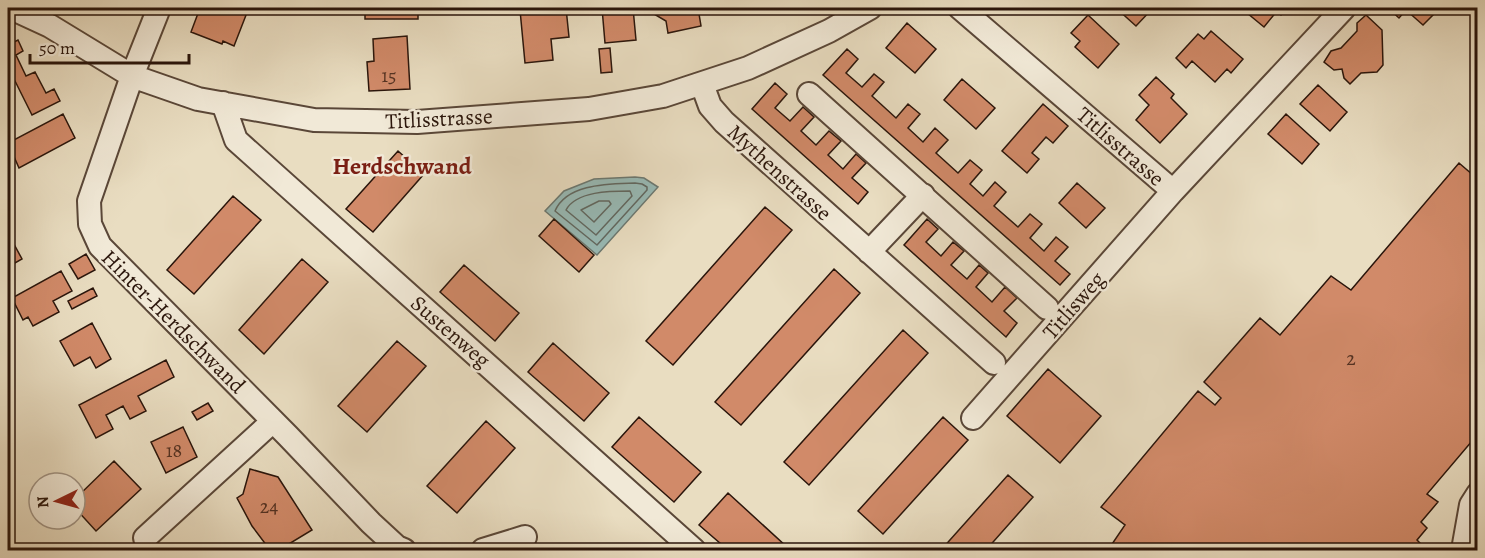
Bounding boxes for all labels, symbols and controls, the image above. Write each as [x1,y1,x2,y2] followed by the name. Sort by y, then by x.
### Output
[30,27,189,65] scale bar
[39,36,75,60] text: 50 m
[381,62,397,89] house number: 15
[1070,100,1171,193] street label: Titlisstrasse
[385,101,493,137] street label: Titlisstrasse
[721,118,838,228] street label: Mythenstrasse
[332,150,472,182] district label: Herdschwand
[95,243,252,400] street label: Hinter-Herdschwand
[1036,265,1112,346] street label: Titlisweg
[404,289,497,375] street label: Sustenweg
[1346,345,1356,372] house number: 2
[166,437,182,464] house number: 18
[27,471,87,531] north arrow
[260,493,278,520] house number: 24
[32,495,55,509] text: N

